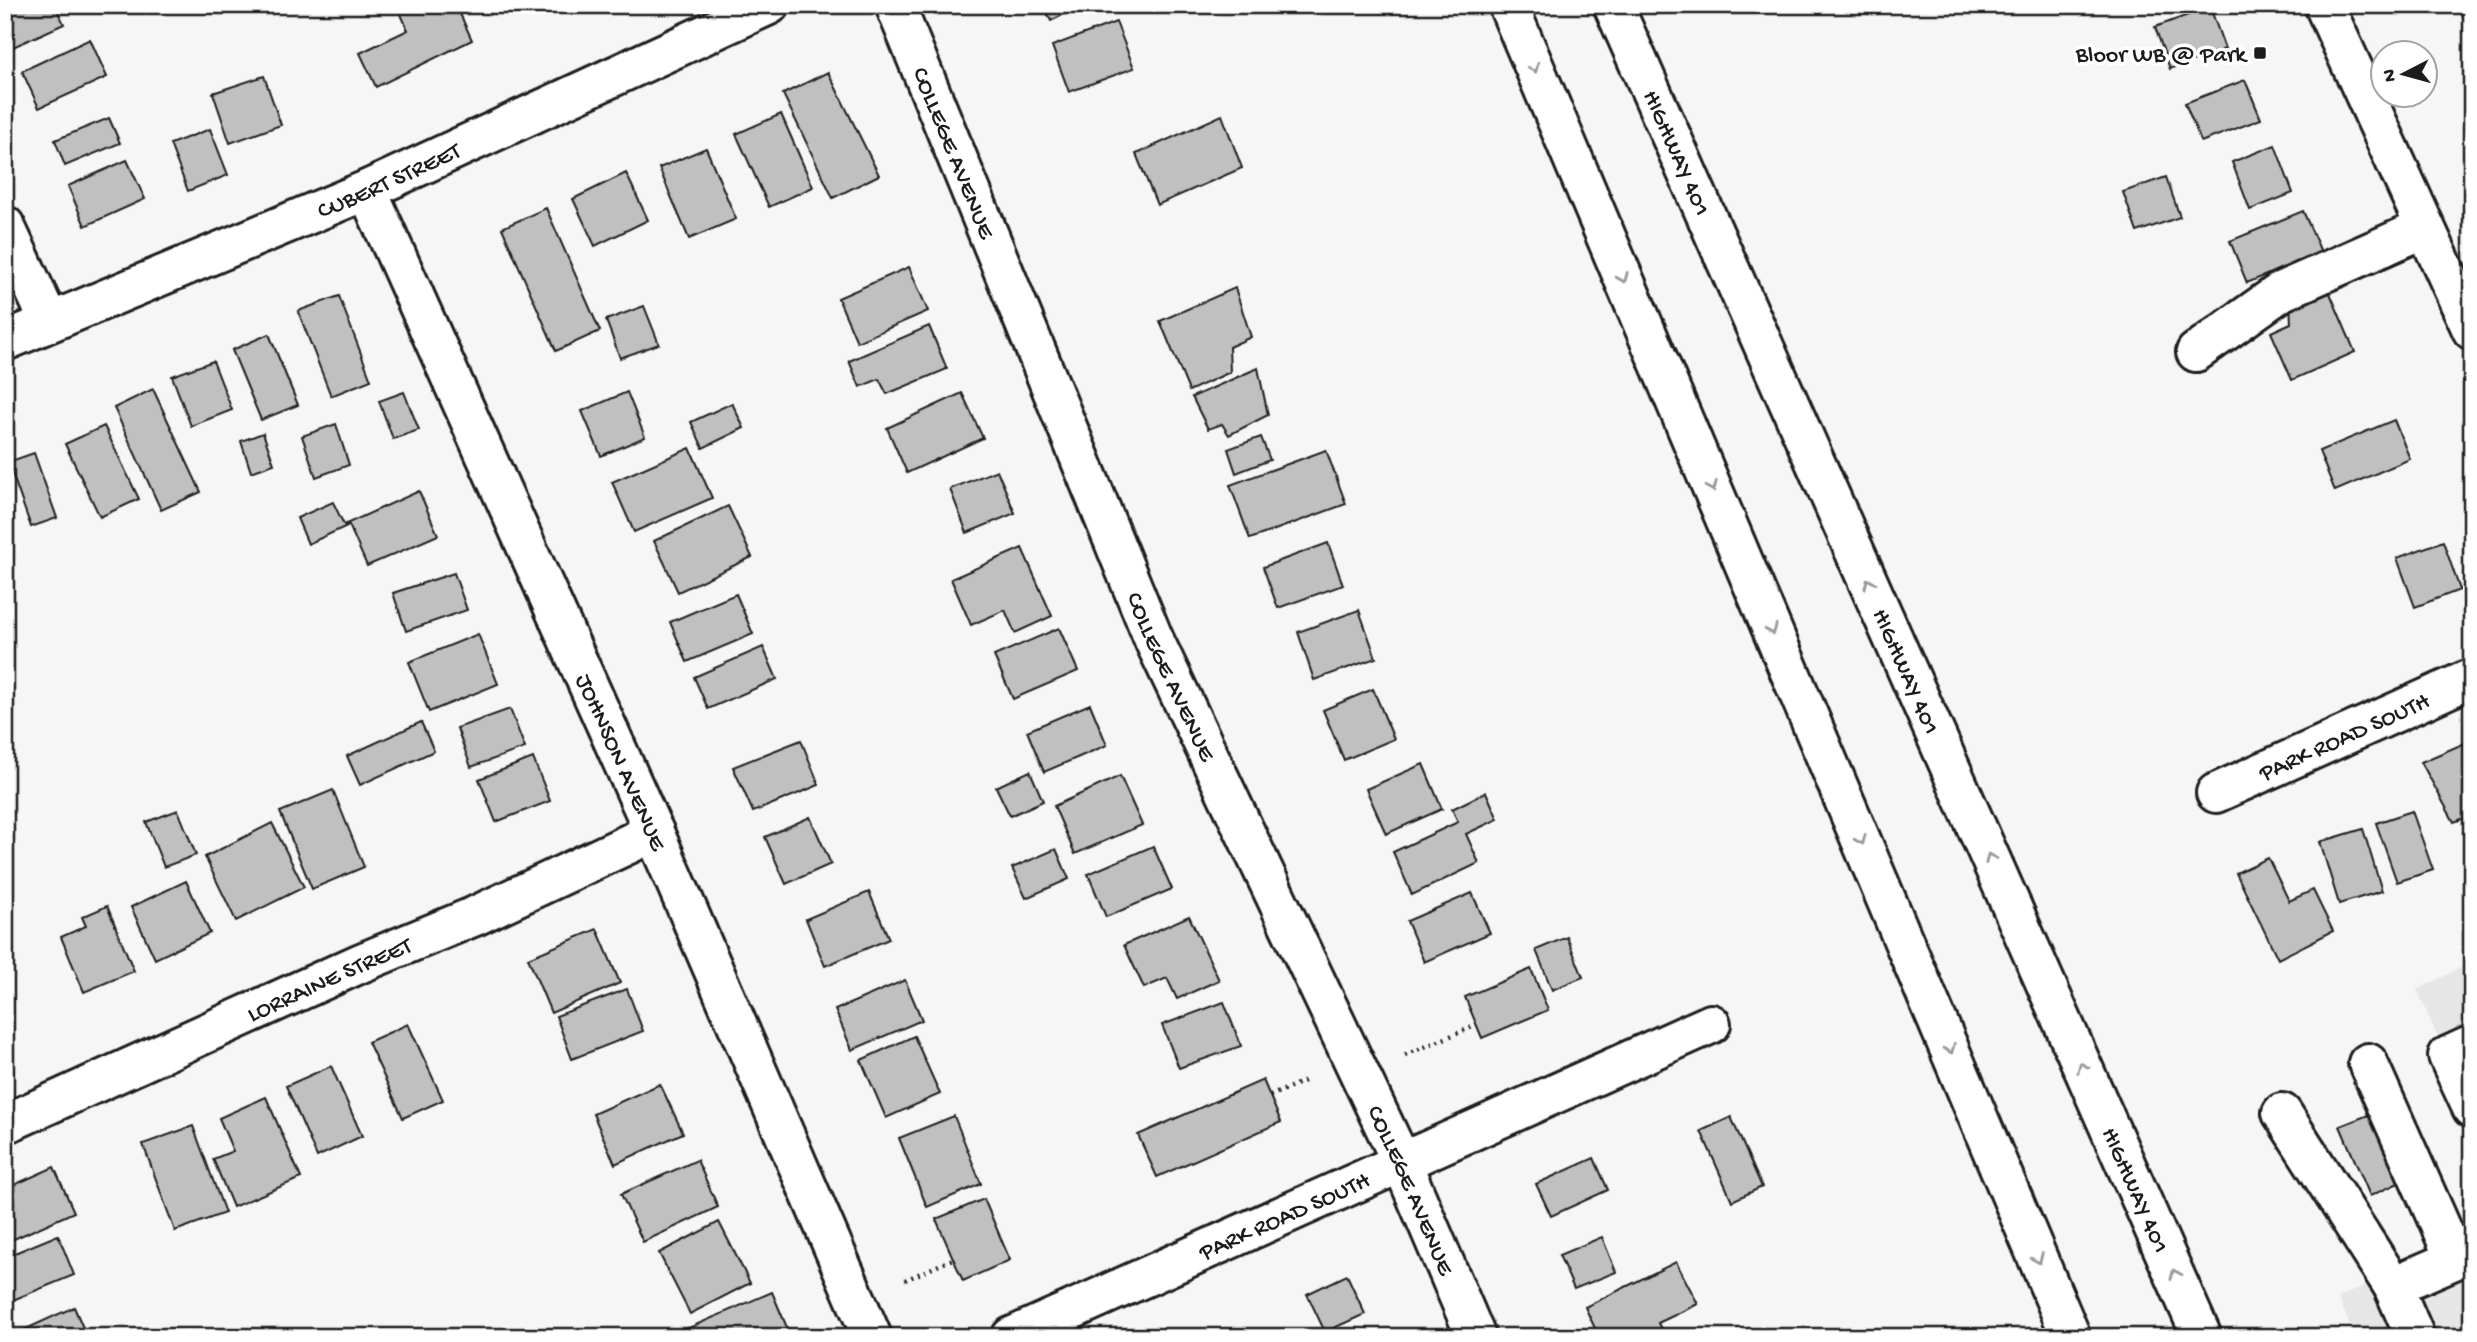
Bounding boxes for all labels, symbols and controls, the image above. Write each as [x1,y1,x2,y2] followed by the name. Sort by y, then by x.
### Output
[2368,38,2438,108] north arrow
[2075,42,2248,71] place label: Bloor WB @ Park
[2252,45,2268,61] marker: Bloor WB @ Park
[1526,61,1540,73] one-way arrow
[904,63,1000,245] street label: COLLEGE AVENUE
[2378,68,2403,83] text: N
[1634,86,1715,221] street label: HIGHWAY 401
[314,137,468,227] street label: CUBERT STREET
[1615,270,1629,283] one-way arrow
[1704,480,1718,492] one-way arrow
[1863,578,1877,590] one-way arrow
[1118,588,1221,768] street label: COLLEGE AVENUE
[1864,605,1945,740] street label: HIGHWAY 401
[1764,623,1778,635] one-way arrow
[567,670,672,857] street label: JOHNSON AVENUE
[2254,688,2435,790] street label: PARK ROAD SOUTH
[1853,832,1867,845] one-way arrow
[1984,853,1998,866] one-way arrow
[243,932,418,1031] street label: LORRAINE STREET
[1941,1042,1955,1054] one-way arrow
[2076,1061,2090,1074] one-way arrow
[1359,1101,1459,1281] street label: COLLEGE AVENUE
[2093,1123,2174,1258] street label: HIGHWAY 401
[1195,1167,1375,1269] street label: PARK ROAD SOUTH
[2030,1251,2044,1264] one-way arrow
[2169,1269,2183,1282] one-way arrow

